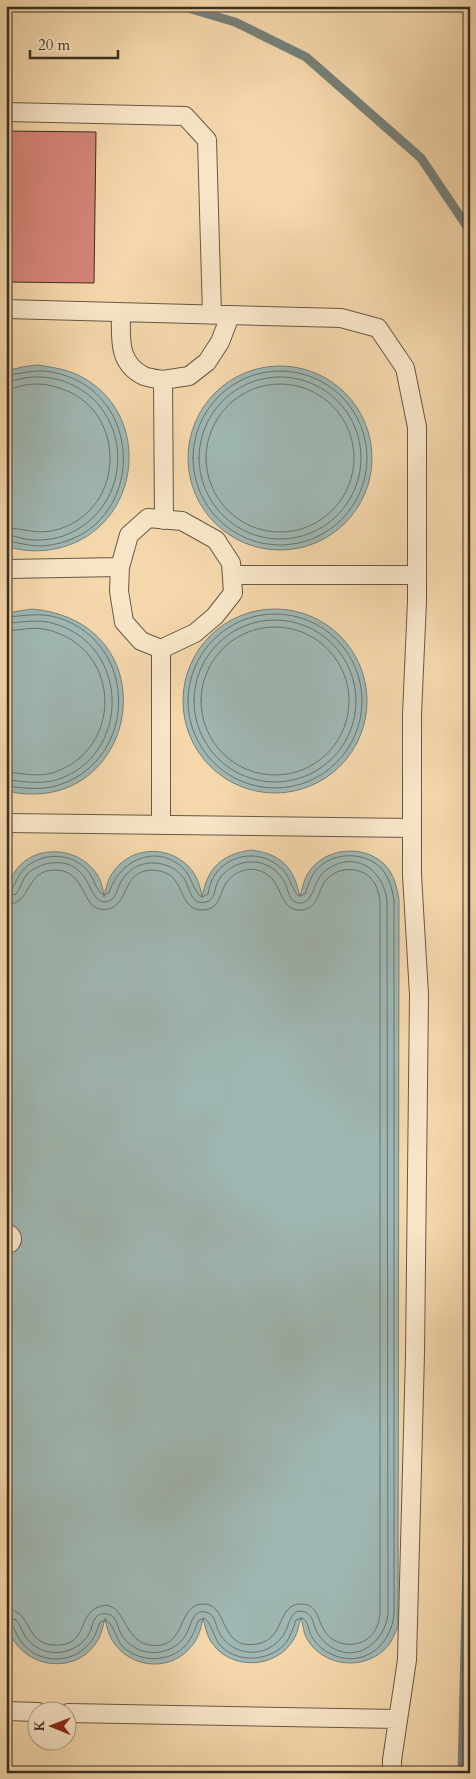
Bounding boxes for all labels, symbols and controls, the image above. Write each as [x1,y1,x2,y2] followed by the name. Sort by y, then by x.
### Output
[30,28,118,60] scale bar
[38,35,70,55] text: 20 m
[28,1702,78,1752] north arrow
[30,1719,49,1732] text: K

